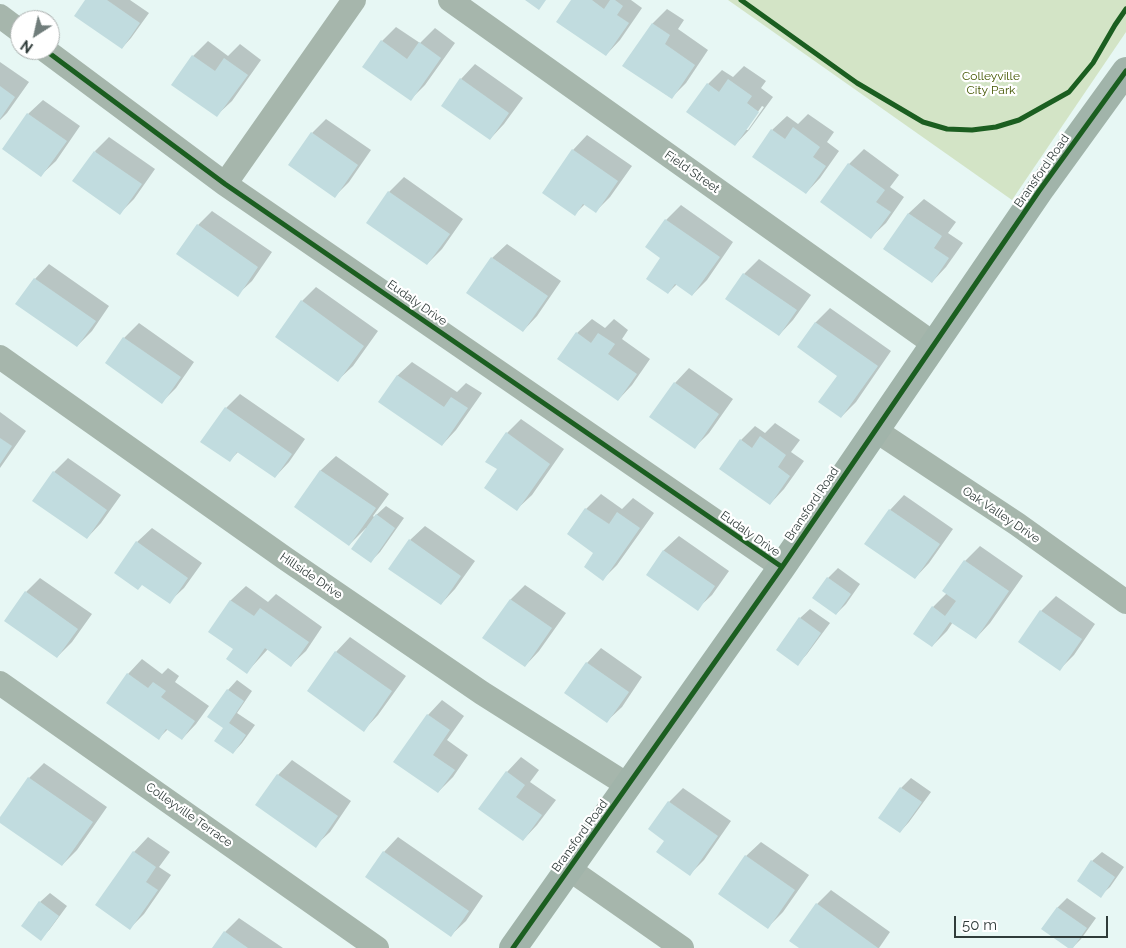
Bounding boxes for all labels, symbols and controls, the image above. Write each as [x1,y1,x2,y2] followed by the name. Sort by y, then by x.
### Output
[10,10,60,60] north arrow
[18,37,36,56] text: N
[962,69,1020,97] park label: Colleyville City Park
[1012,132,1072,210] street label: Bransford Road
[662,148,722,196] street label: Field Street
[384,277,450,329] street label: Eudaly Drive
[782,464,842,544] street label: Bransford Road
[959,484,1043,546] street label: Oak Valley Drive
[717,508,783,560] street label: Eudaly Drive
[277,550,345,602] street label: Hillside Drive
[143,780,235,850] street label: Colleyville Terrace
[549,797,611,875] street label: Bransford Road
[956,906,1110,938] scale bar
[962,916,997,934] text: 50 m

